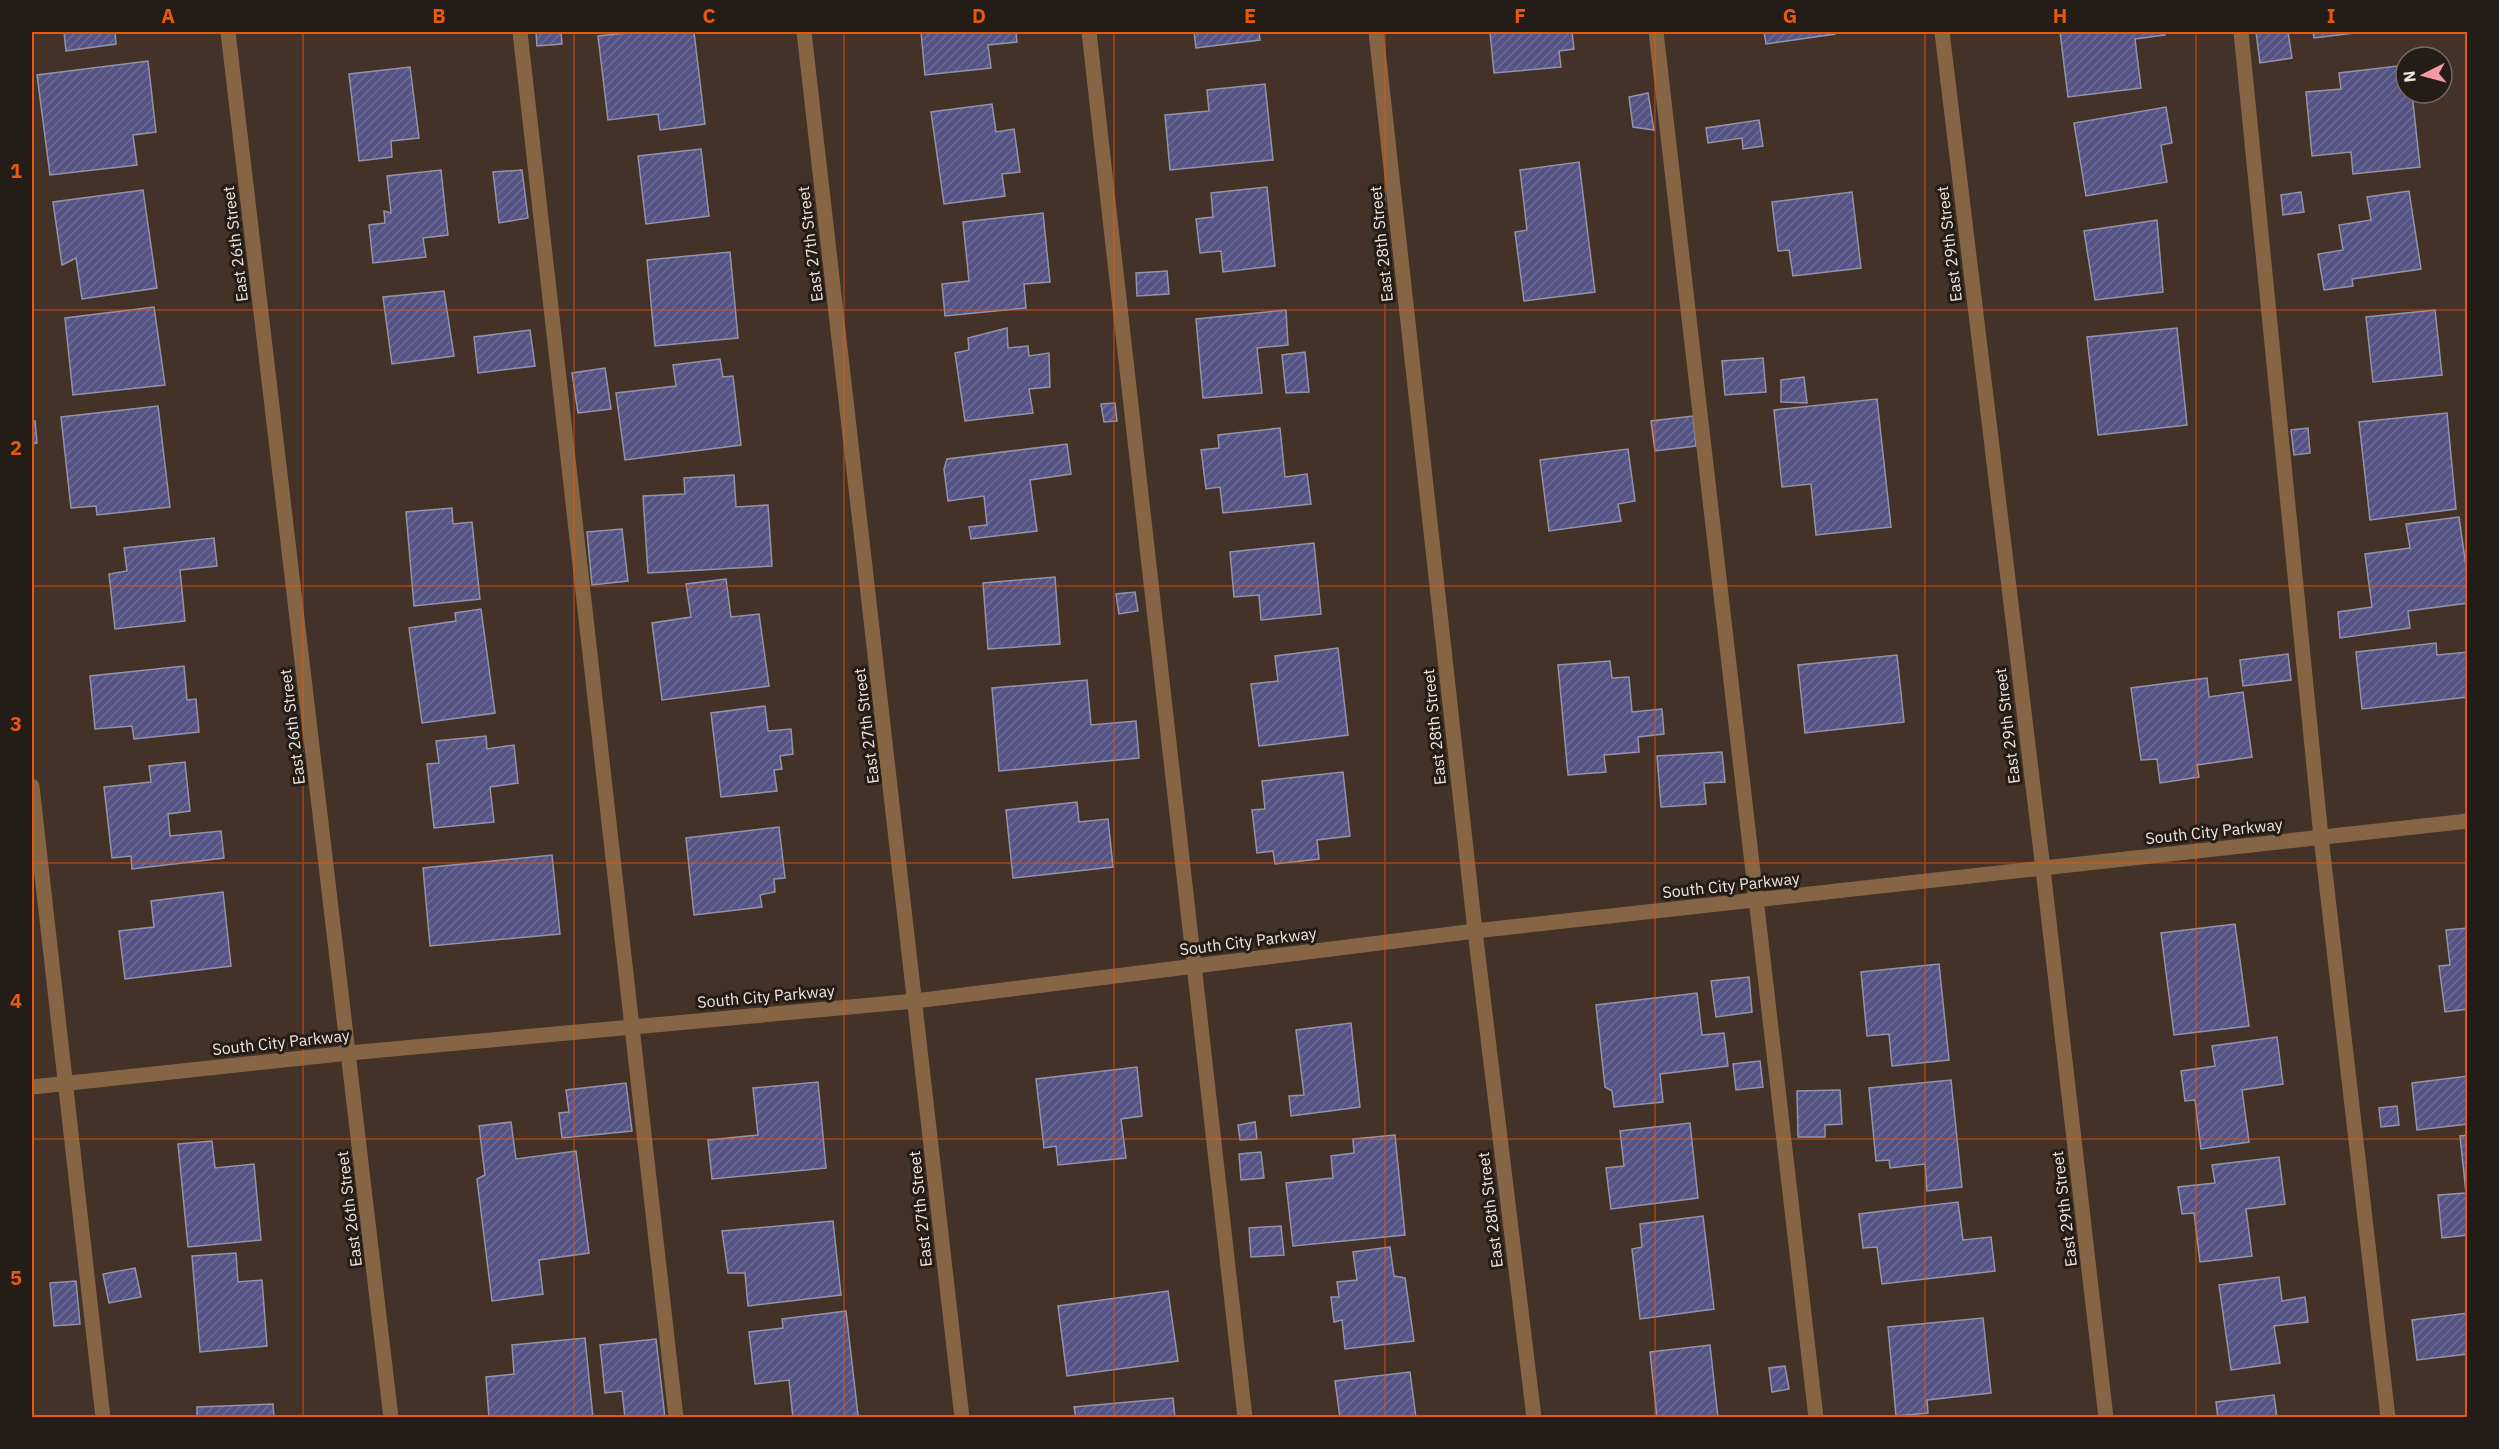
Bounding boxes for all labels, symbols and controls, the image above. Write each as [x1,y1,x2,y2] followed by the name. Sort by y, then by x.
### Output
[161,2,175,29] text: A
[432,2,446,29] text: B
[702,2,716,29] text: C
[972,2,986,29] text: D
[1244,2,1256,29] text: E
[1514,2,1526,29] text: F
[1783,2,1797,29] text: G
[2053,2,2067,29] text: H
[2327,2,2335,29] text: I
[2394,45,2454,105] north arrow
[2399,70,2420,83] text: N
[10,157,22,184] text: 1
[218,185,252,303] street label: East 26th Street
[793,185,827,303] street label: East 27th Street
[1365,185,1397,303] street label: East 28th Street
[1932,185,1966,303] street label: East 29th Street
[10,434,22,461] text: 2
[849,667,883,785] street label: East 27th Street
[1990,667,2024,785] street label: East 29th Street
[275,668,309,786] street label: East 26th Street
[1418,668,1450,786] street label: East 28th Street
[10,710,22,737] text: 3
[2144,814,2284,848] street label: South City Parkway
[1661,868,1801,902] street label: South City Parkway
[1178,923,1318,959] street label: South City Parkway
[696,980,836,1012] street label: South City Parkway
[10,987,22,1014] text: 4
[211,1025,351,1059] street label: South City Parkway
[332,1150,366,1268] street label: East 26th Street
[904,1150,936,1268] street label: East 27th Street
[2047,1150,2081,1268] street label: East 29th Street
[1473,1151,1507,1269] street label: East 28th Street
[10,1264,22,1291] text: 5

